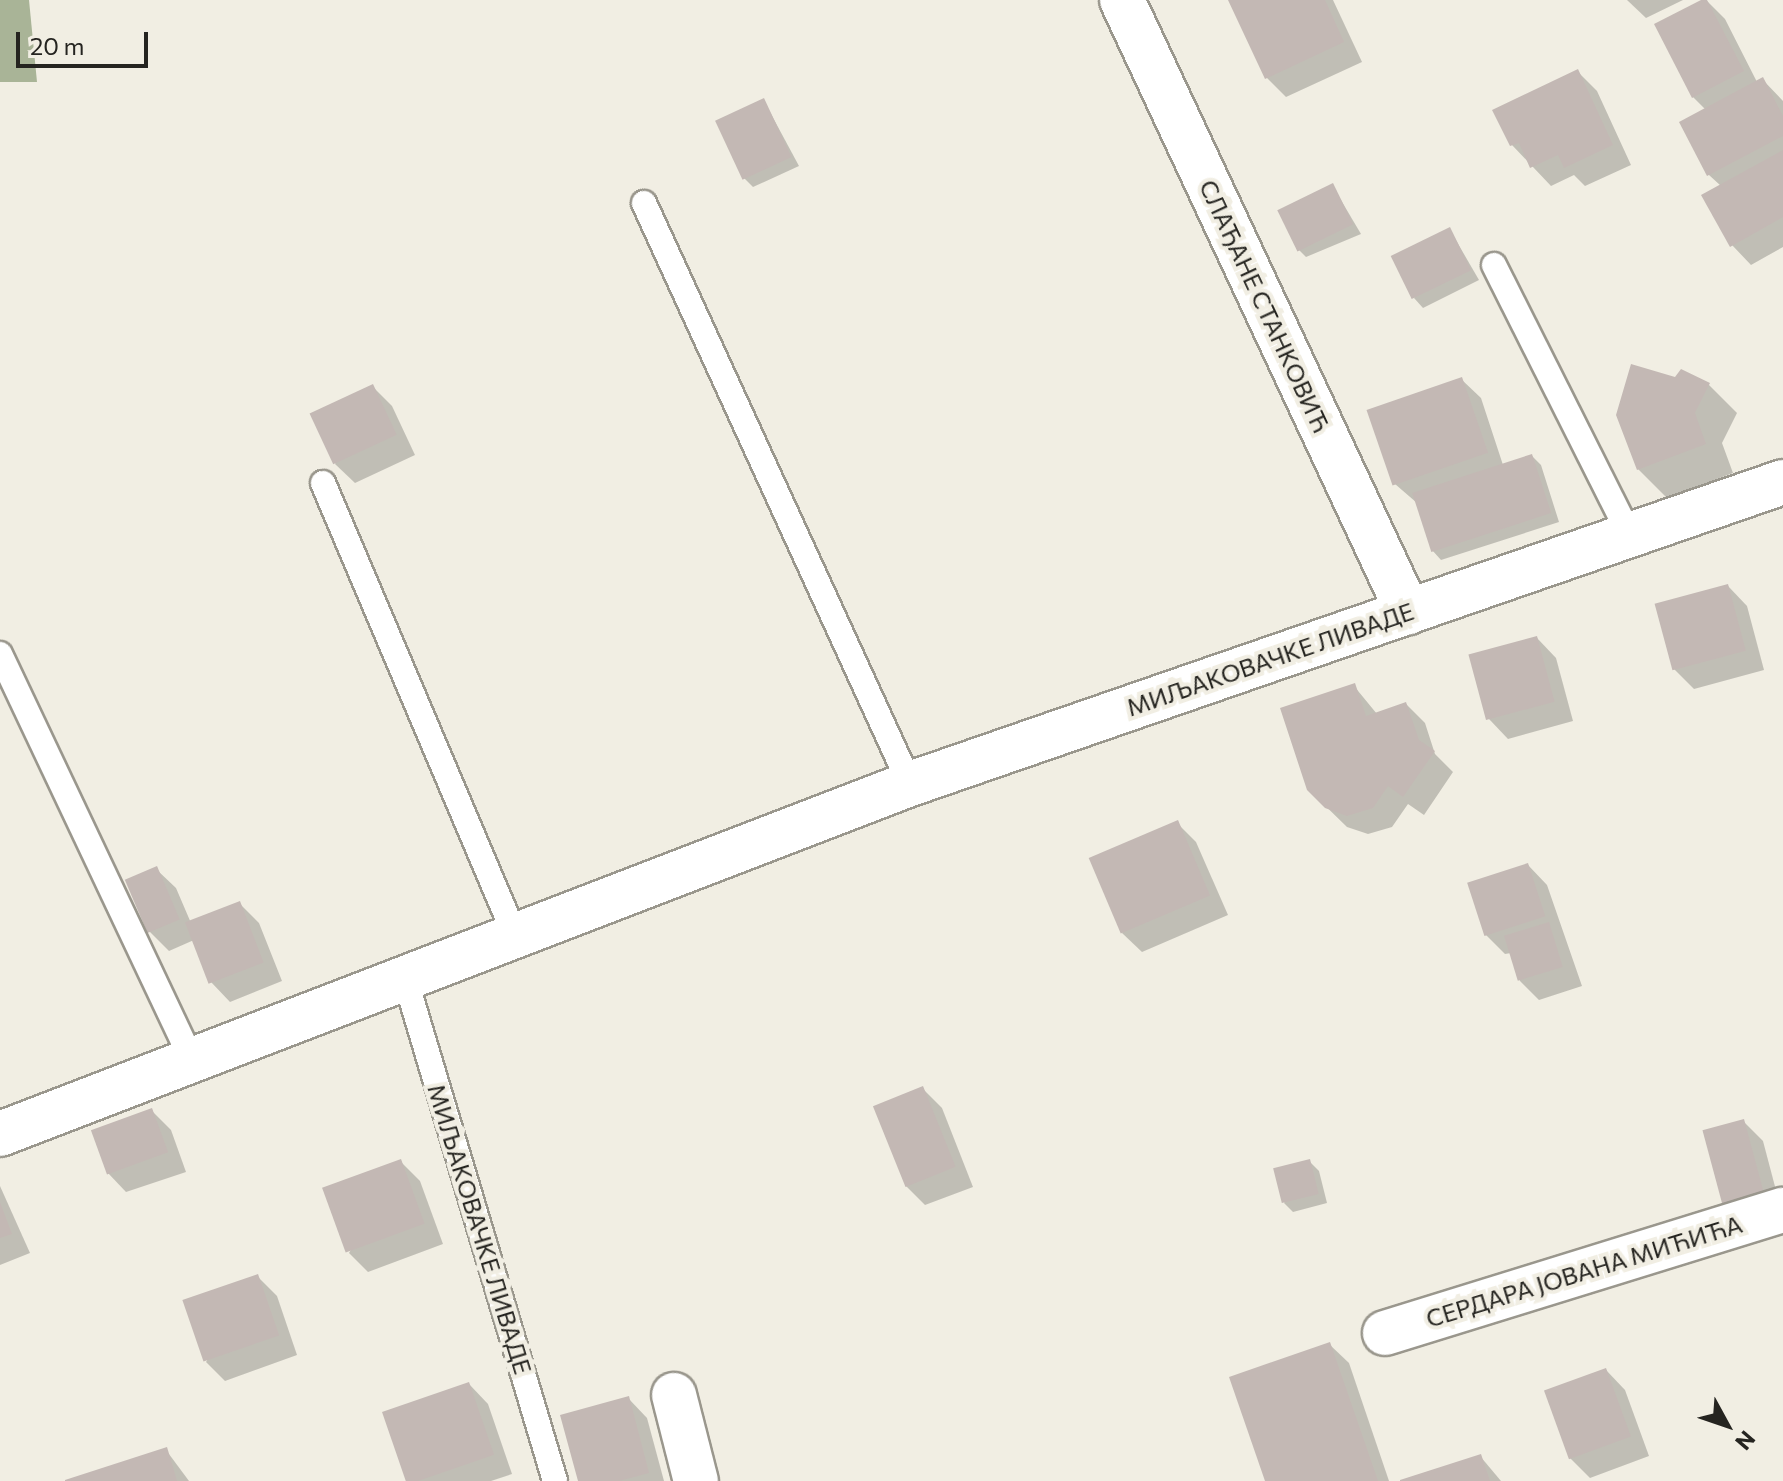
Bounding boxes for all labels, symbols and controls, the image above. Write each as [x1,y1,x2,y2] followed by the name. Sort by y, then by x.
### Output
[20,16,152,66] scale bar
[30,31,84,60] text: 20 m
[1194,175,1336,437] street label: СЛАЂАНЕ СТАНКОВИЋ
[1123,596,1417,722] street label: МИЉАКОВАЧКЕ ЛИВАДЕ
[422,1081,538,1377] street label: МИЉАКОВАЧКЕ ЛИВАДЕ
[1422,1209,1746,1333] street label: СЕРДАРА ЈОВАНА МИЋИЋА
[1687,1385,1767,1465] north arrow
[1730,1426,1761,1456] text: N

